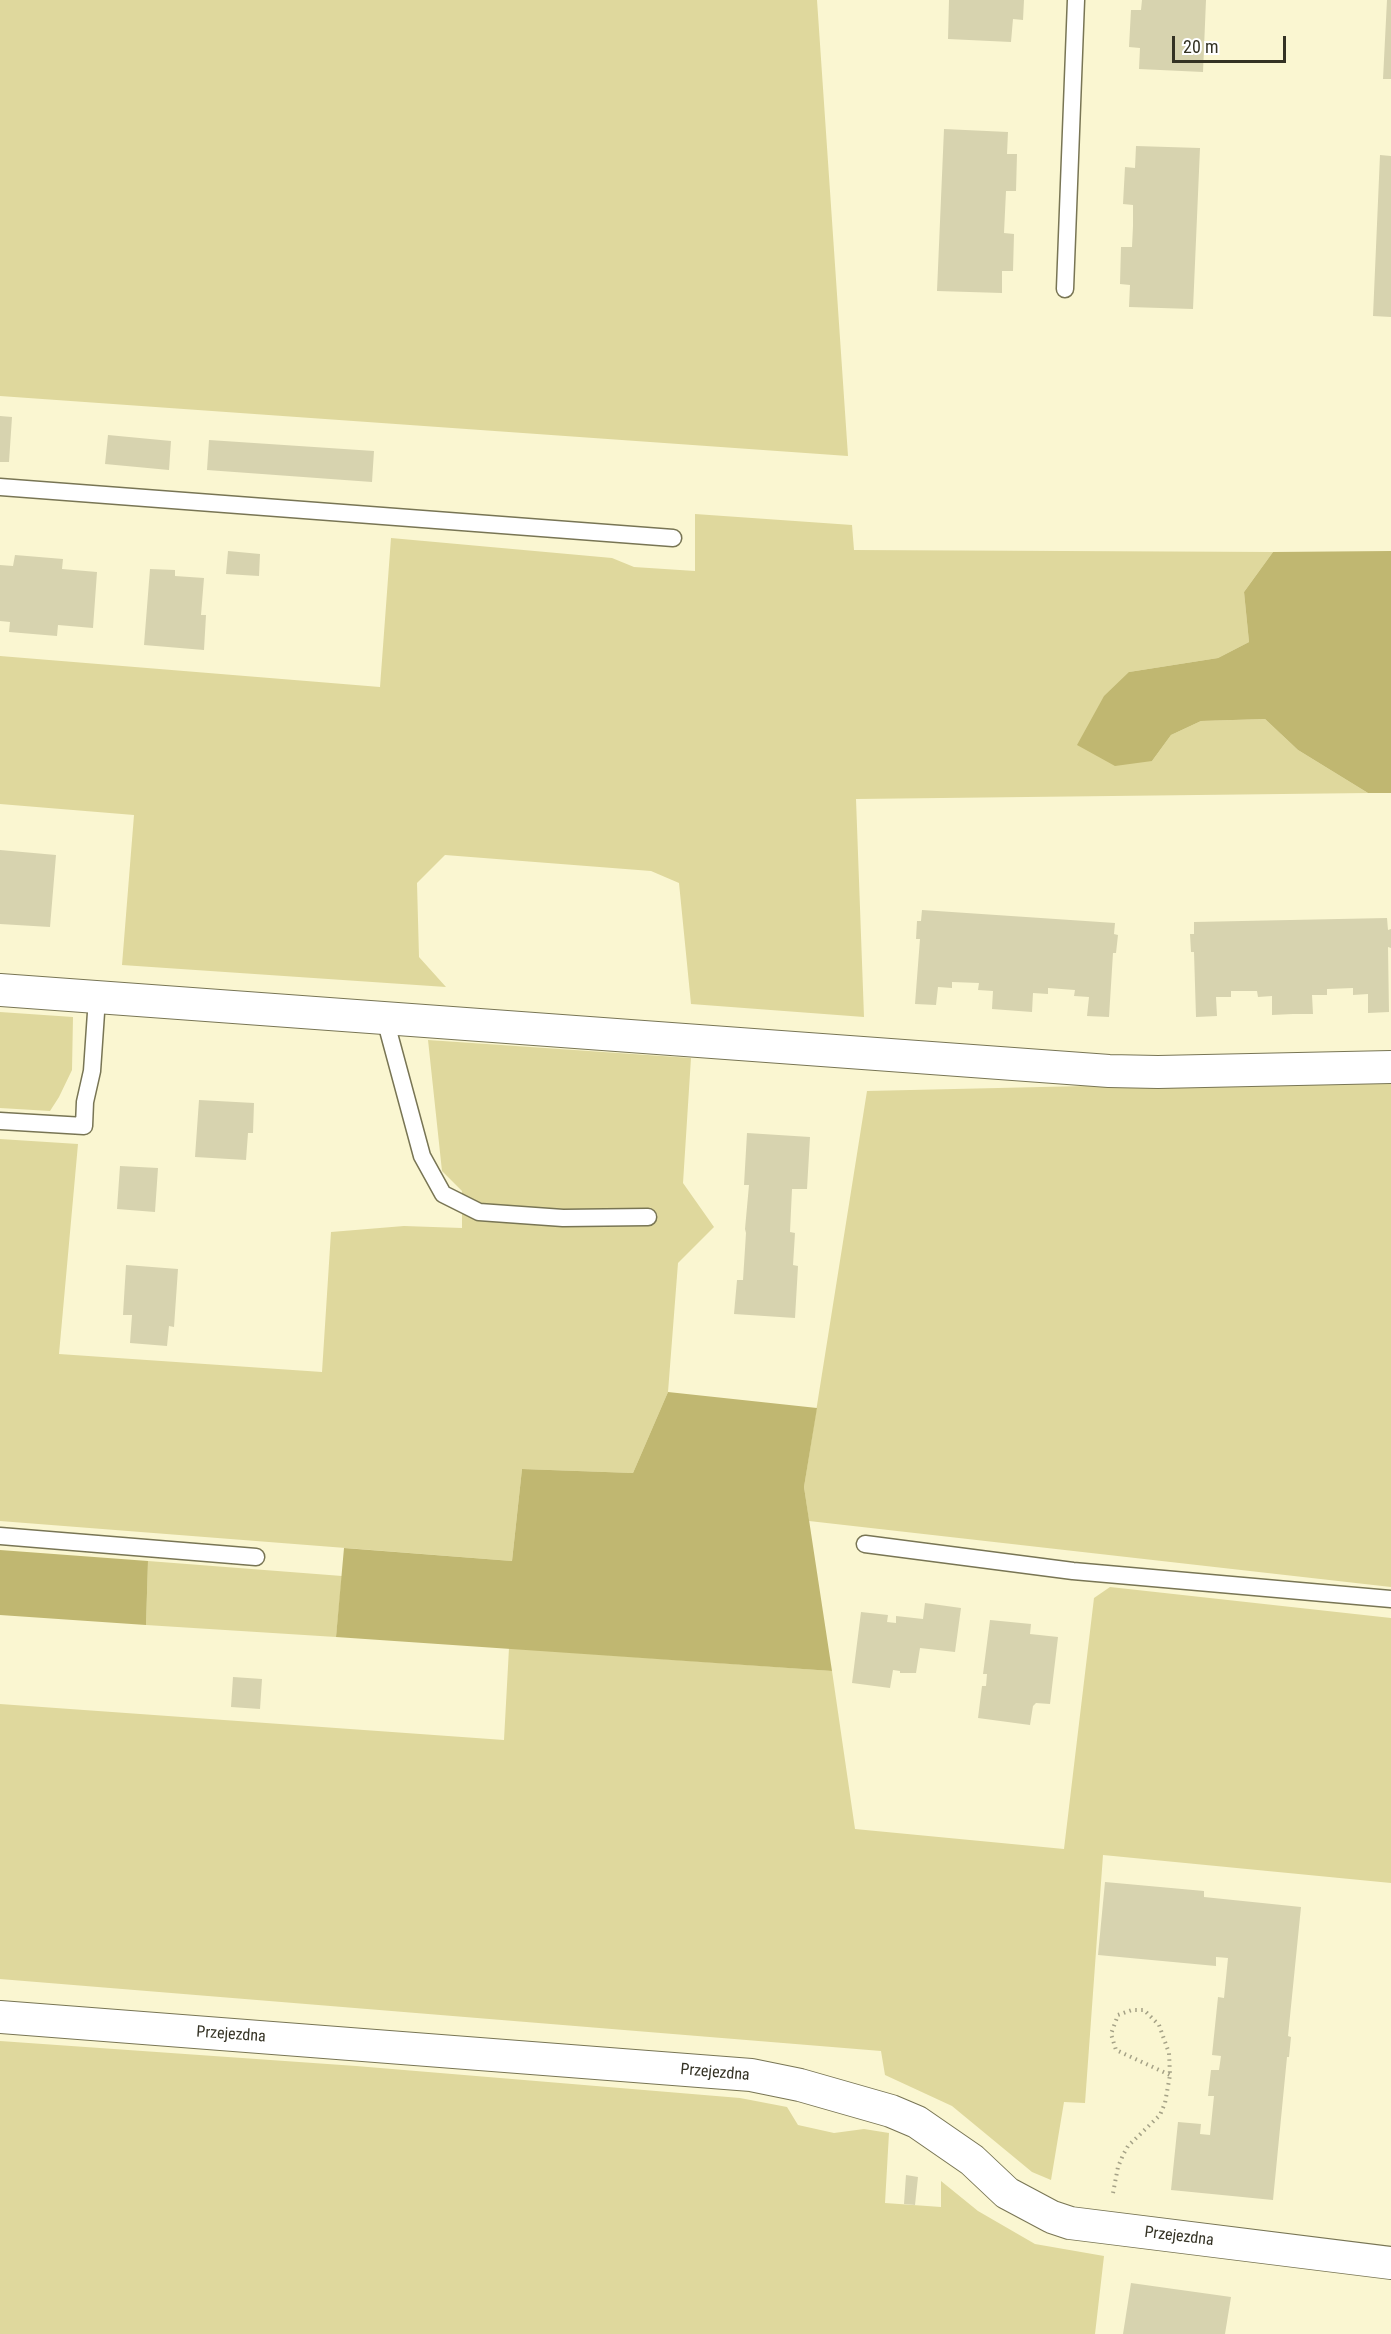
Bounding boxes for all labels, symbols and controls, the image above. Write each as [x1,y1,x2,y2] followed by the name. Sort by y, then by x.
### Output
[1175,24,1289,62] scale bar
[1183,36,1218,57] text: 20 m
[196,2023,266,2047] street label: Przejezdna
[680,2060,750,2086] street label: Przejezdna
[1143,2223,1215,2251] street label: Przejezdna

